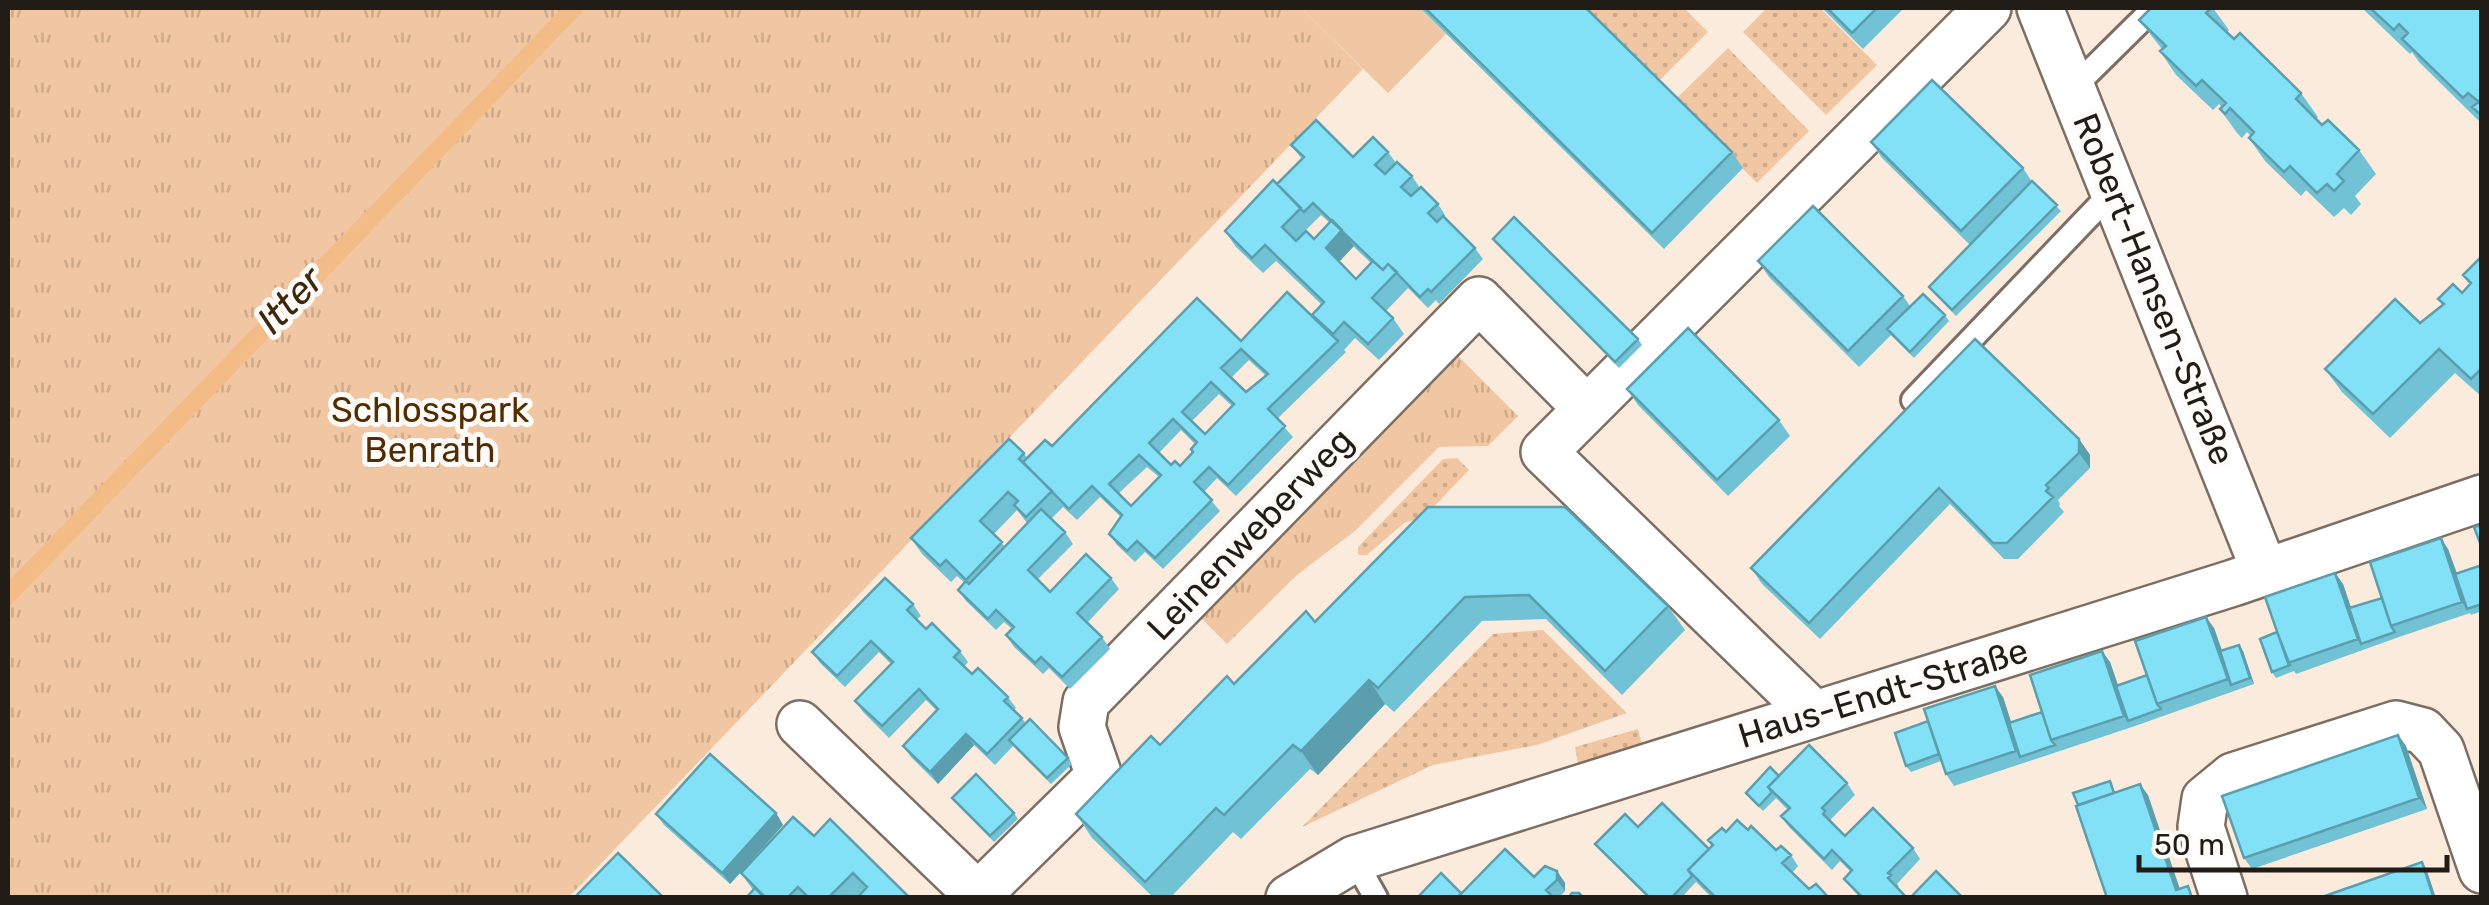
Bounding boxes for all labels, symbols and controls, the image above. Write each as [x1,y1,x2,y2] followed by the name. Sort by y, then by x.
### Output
[2064,107,2244,471] street label: Robert-Hansen-Straße
[247,256,334,343] water label: Itter
[331,389,529,471] park label: Schlosspark Benrath
[1138,419,1362,649] street label: Leinenweberweg
[1733,629,2033,757] street label: Haus-Endt-Straße
[2139,810,2446,872] scale bar
[2154,827,2225,863] text: 50 m

